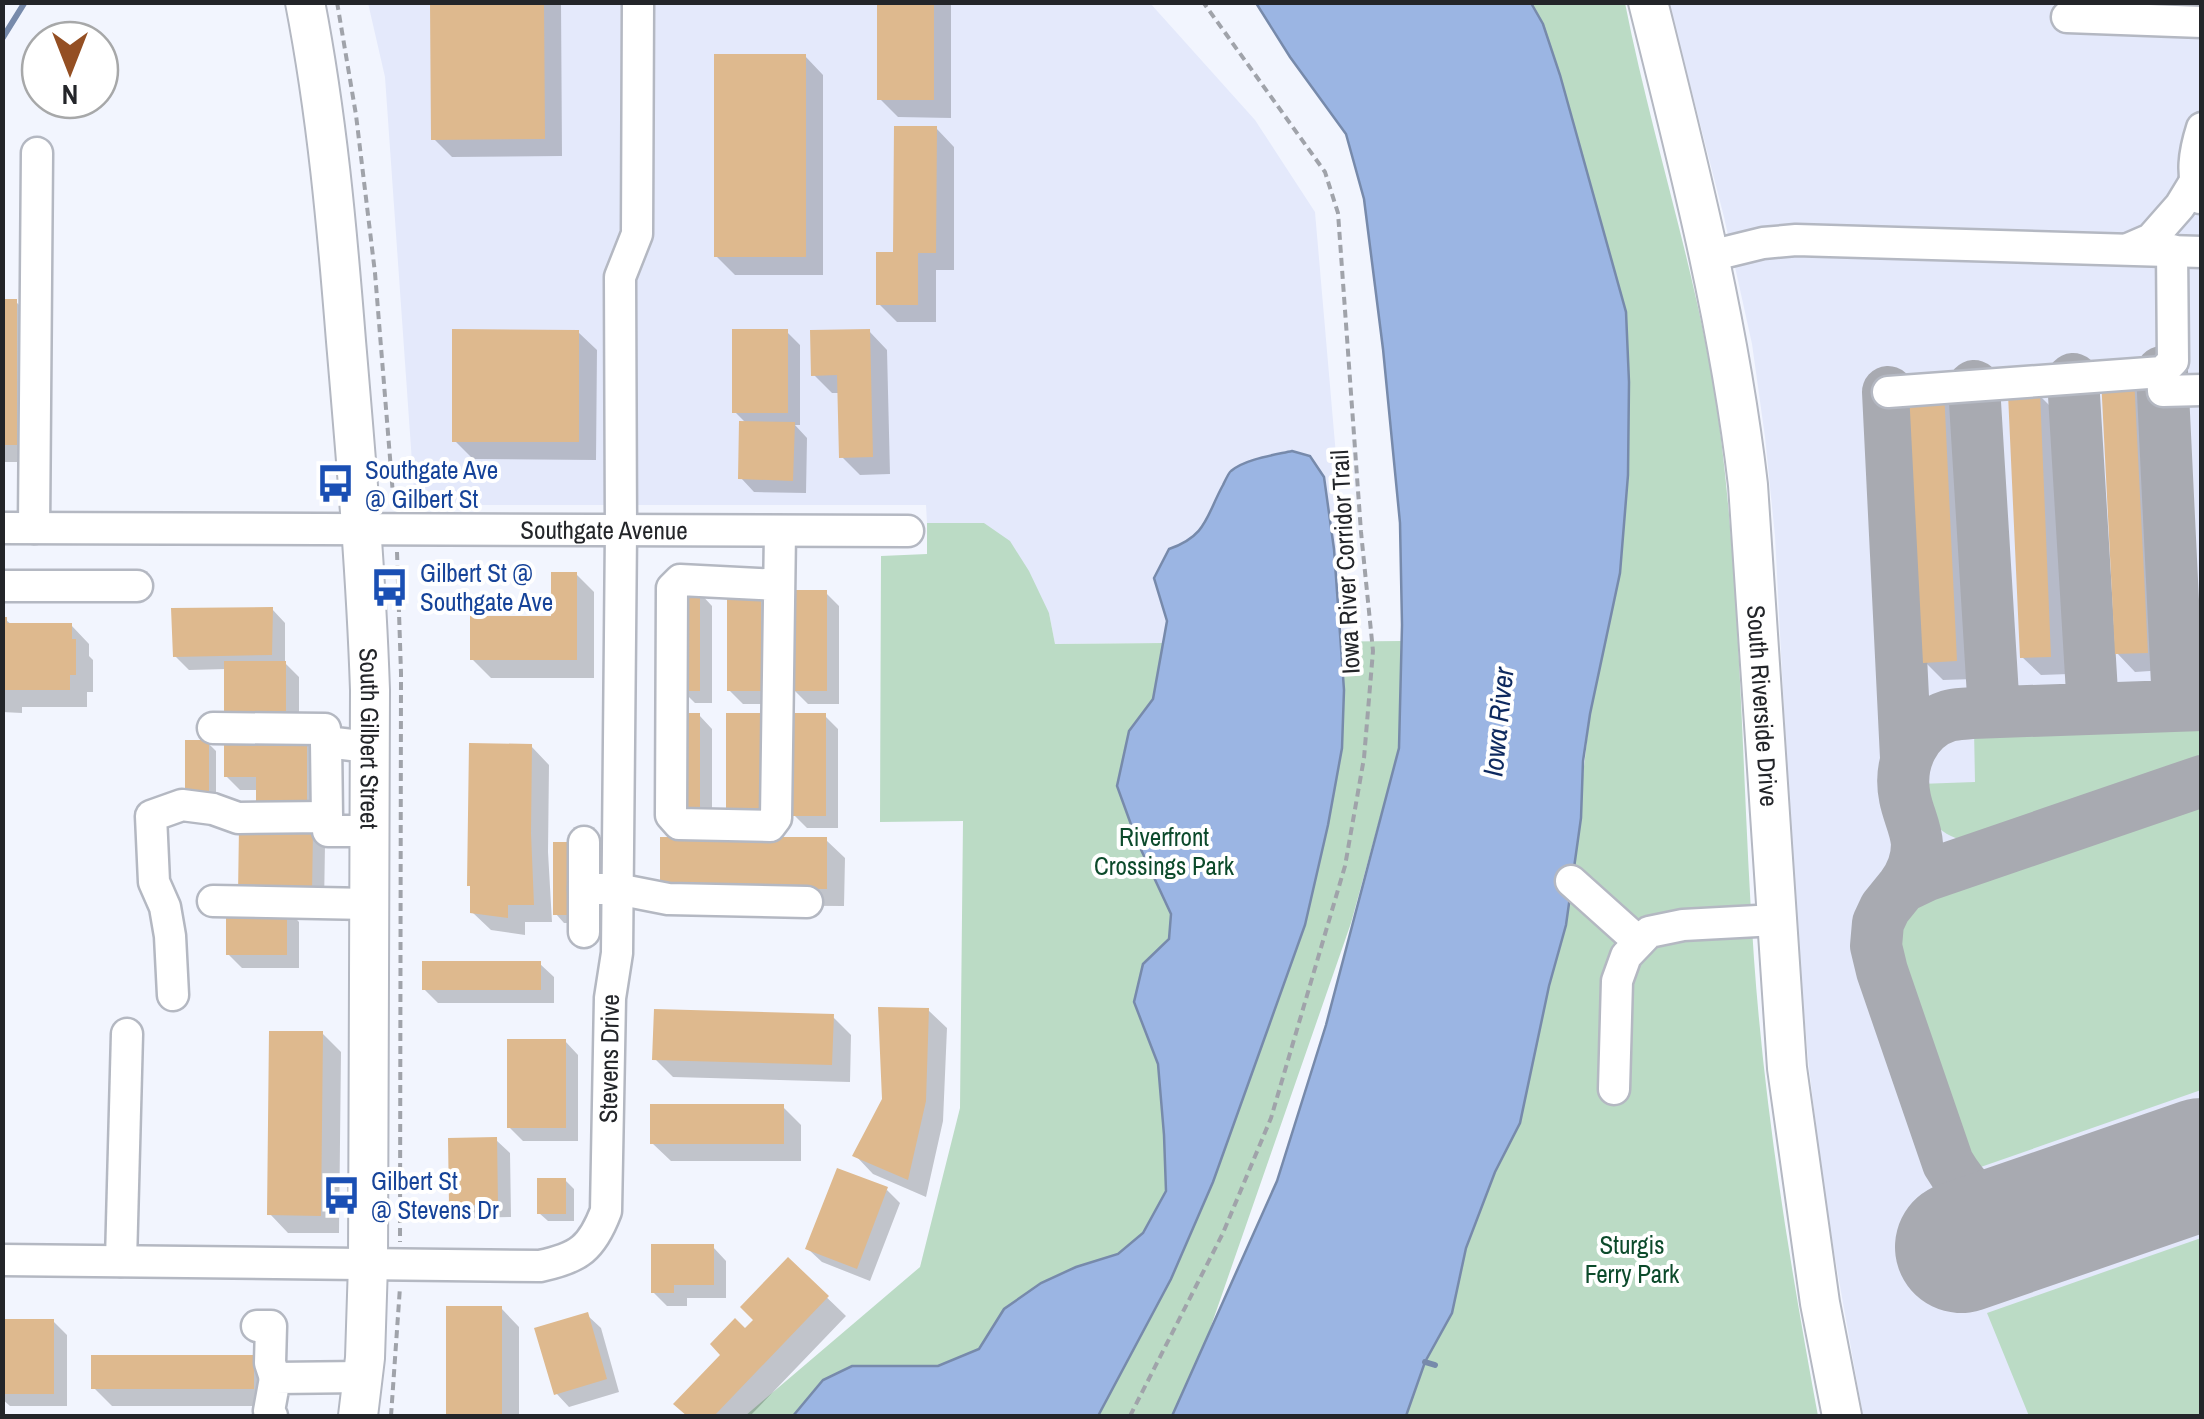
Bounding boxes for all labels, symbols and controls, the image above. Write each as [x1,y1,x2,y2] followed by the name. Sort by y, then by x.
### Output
[20,20,120,120] north arrow
[62,76,78,114] text: N
[1322,449,1368,675] street label: Iowa River Corridor Trail
[365,453,498,516] place label: Southgate Ave @ Gilbert St
[314,463,356,505] bus stop icon: Southgate Ave @ Gilbert St
[520,513,688,547] street label: Southgate Avenue
[420,556,553,619] place label: Gilbert St @ Southgate Ave
[369,566,411,608] bus stop icon: Gilbert St @ Southgate Ave
[1739,604,1786,808] street label: South Riverside Drive
[351,647,387,829] street label: South Gilbert Street
[1473,664,1523,779] water label: Iowa River
[1094,820,1235,883] park label: Riverfront Crossings Park
[591,994,627,1123] street label: Stevens Drive
[371,1164,499,1227] place label: Gilbert St @ Stevens Dr
[320,1174,362,1216] bus stop icon: Gilbert St @ Stevens Dr
[1585,1228,1680,1291] park label: Sturgis Ferry Park

